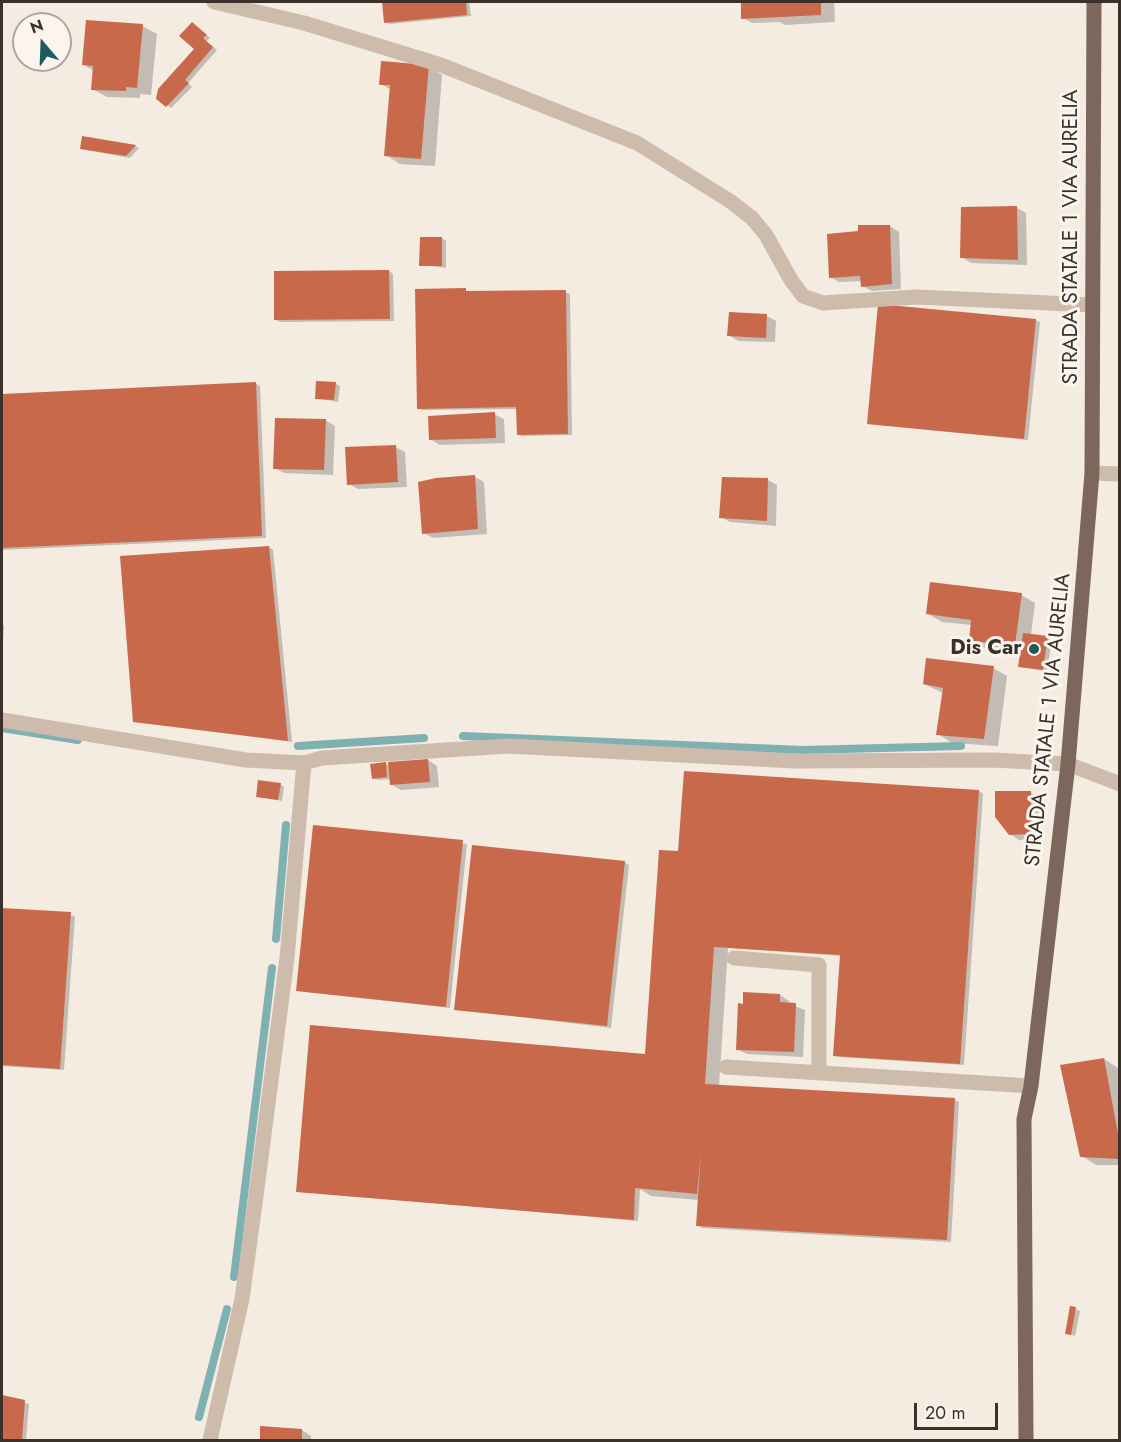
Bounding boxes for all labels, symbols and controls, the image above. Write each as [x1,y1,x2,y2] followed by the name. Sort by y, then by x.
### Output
[12,12,72,72] north arrow
[27,13,46,39] text: N
[1059,90,1085,384] street label: STRADA STATALE 1 VIA AURELIA
[1021,572,1077,868] street label: STRADA STATALE 1 VIA AURELIA
[950,636,1022,662] place label: Dis Car
[1027,642,1041,656] marker: Dis Car
[917,1391,1001,1429] scale bar
[925,1400,965,1426] text: 20 m

